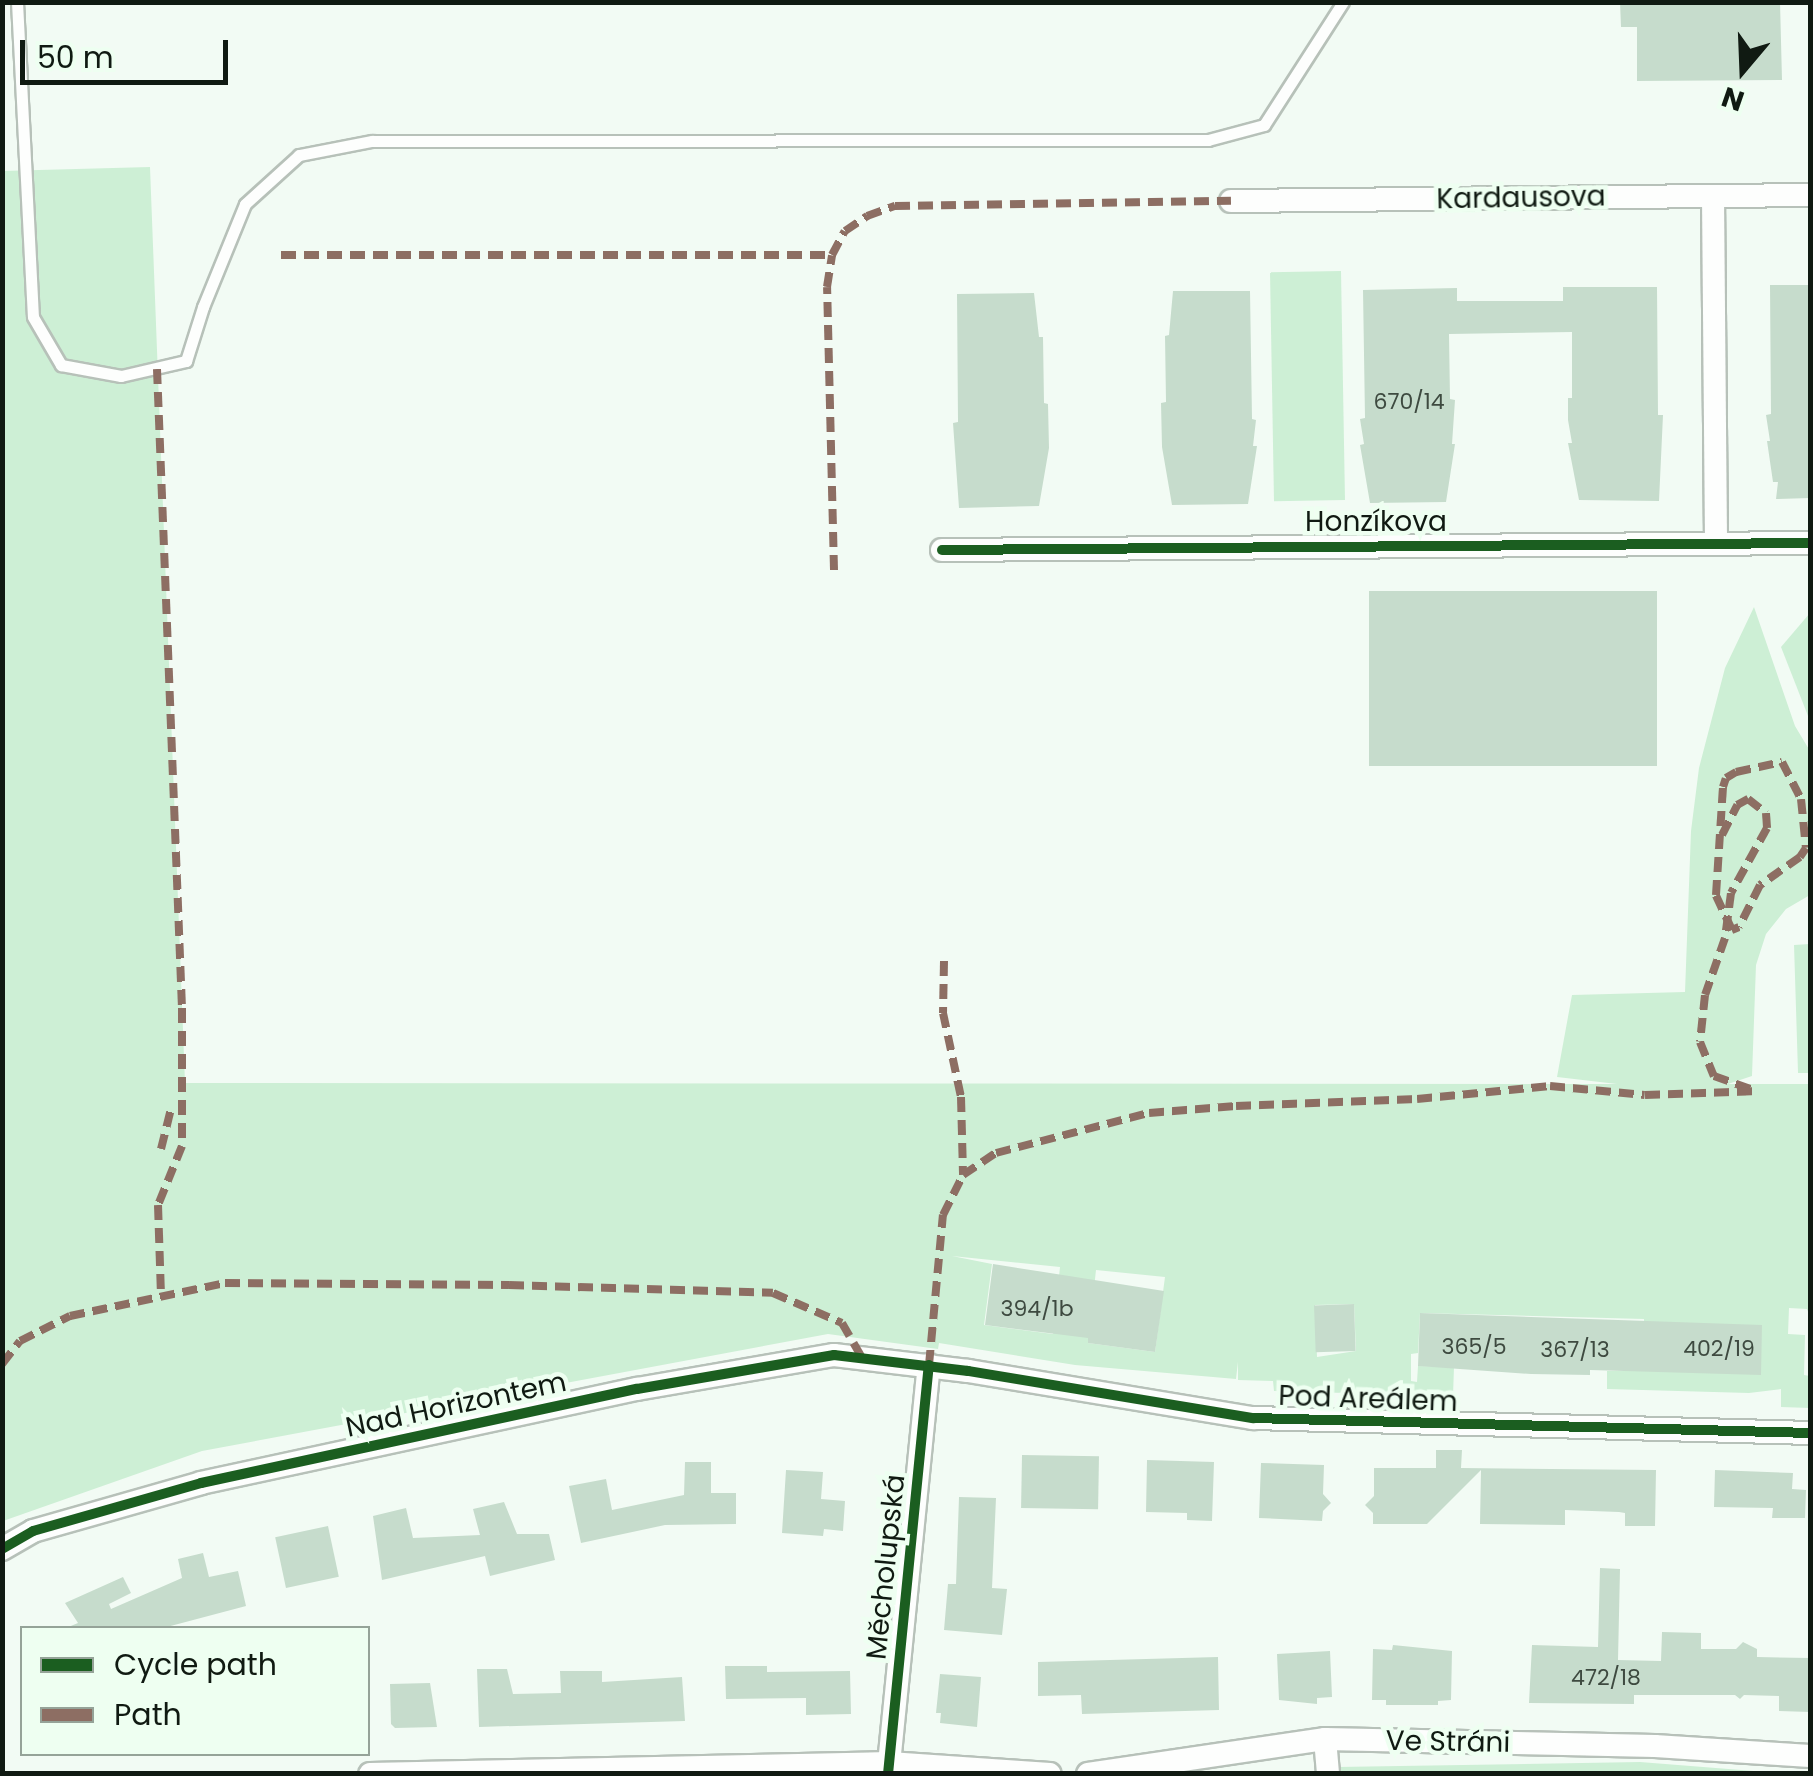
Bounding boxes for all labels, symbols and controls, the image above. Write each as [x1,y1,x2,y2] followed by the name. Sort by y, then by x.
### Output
[25,20,232,82] scale bar
[1693,20,1793,120] north arrow
[37,36,114,79] text: 50 m
[1717,77,1749,121] text: N
[1436,180,1606,216] street label: Kardausova
[1373,389,1445,415] house number: 670/14
[1305,505,1447,539] street label: Honzíkova
[1000,1296,1074,1322] house number: 394/1b
[1441,1334,1507,1360] house number: 365/5
[1683,1336,1755,1362] house number: 402/19
[1540,1337,1610,1363] house number: 367/13
[343,1365,569,1445] street label: Nad Horizontem
[1278,1379,1458,1419] street label: Pod Areálem
[860,1473,912,1661] street label: Měcholupská
[20,1626,370,1756] legend
[114,1643,277,1686] text: Cycle path
[1571,1665,1641,1691] house number: 472/18
[114,1693,182,1736] text: Path
[1385,1724,1511,1760] street label: Ve Stráni

